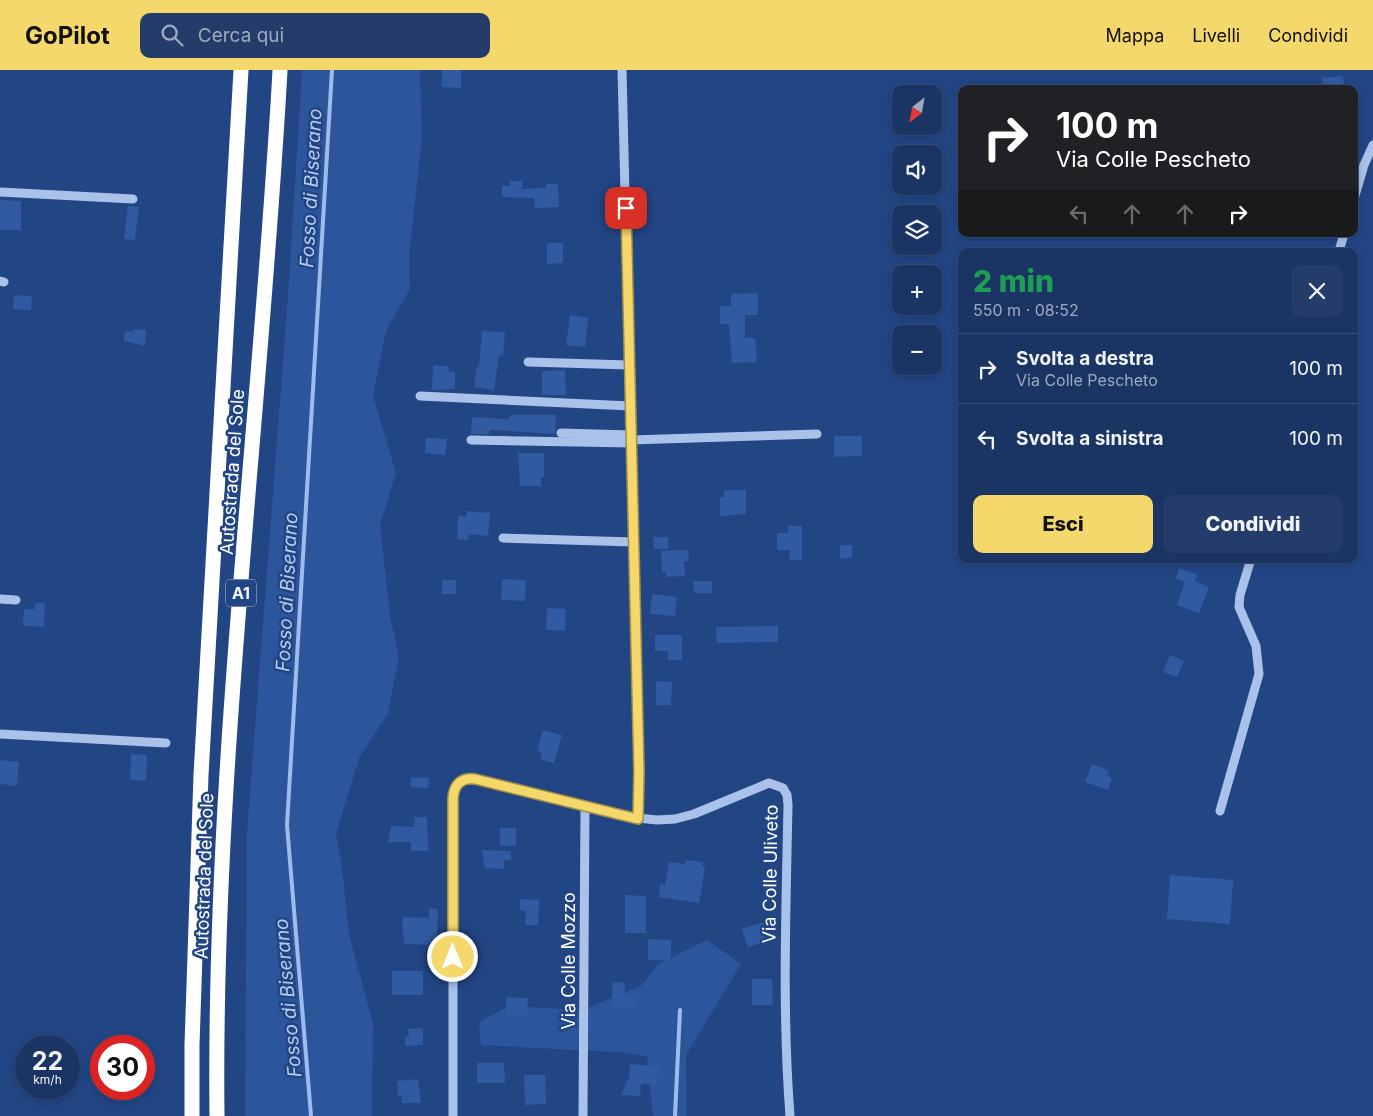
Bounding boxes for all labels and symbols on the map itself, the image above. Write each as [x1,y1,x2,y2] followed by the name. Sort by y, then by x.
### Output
[892,85,942,135] north arrow
[295,108,327,268] water label: Fosso di Biserano
[605,187,647,229] pin
[216,388,248,556] street label: Autostrada del Sole
[271,512,303,672] water label: Fosso di Biserano
[226,579,256,606] road number: A1
[191,793,217,959] street label: Autostrada del Sole
[758,804,782,944] street label: Via Colle Uliveto
[558,892,579,1030] street label: Via Colle Mozzo
[270,918,306,1078] water label: Fosso di Biserano
[426,930,478,982] position arrow
[90,1035,155,1100] speed limit sign: 30

